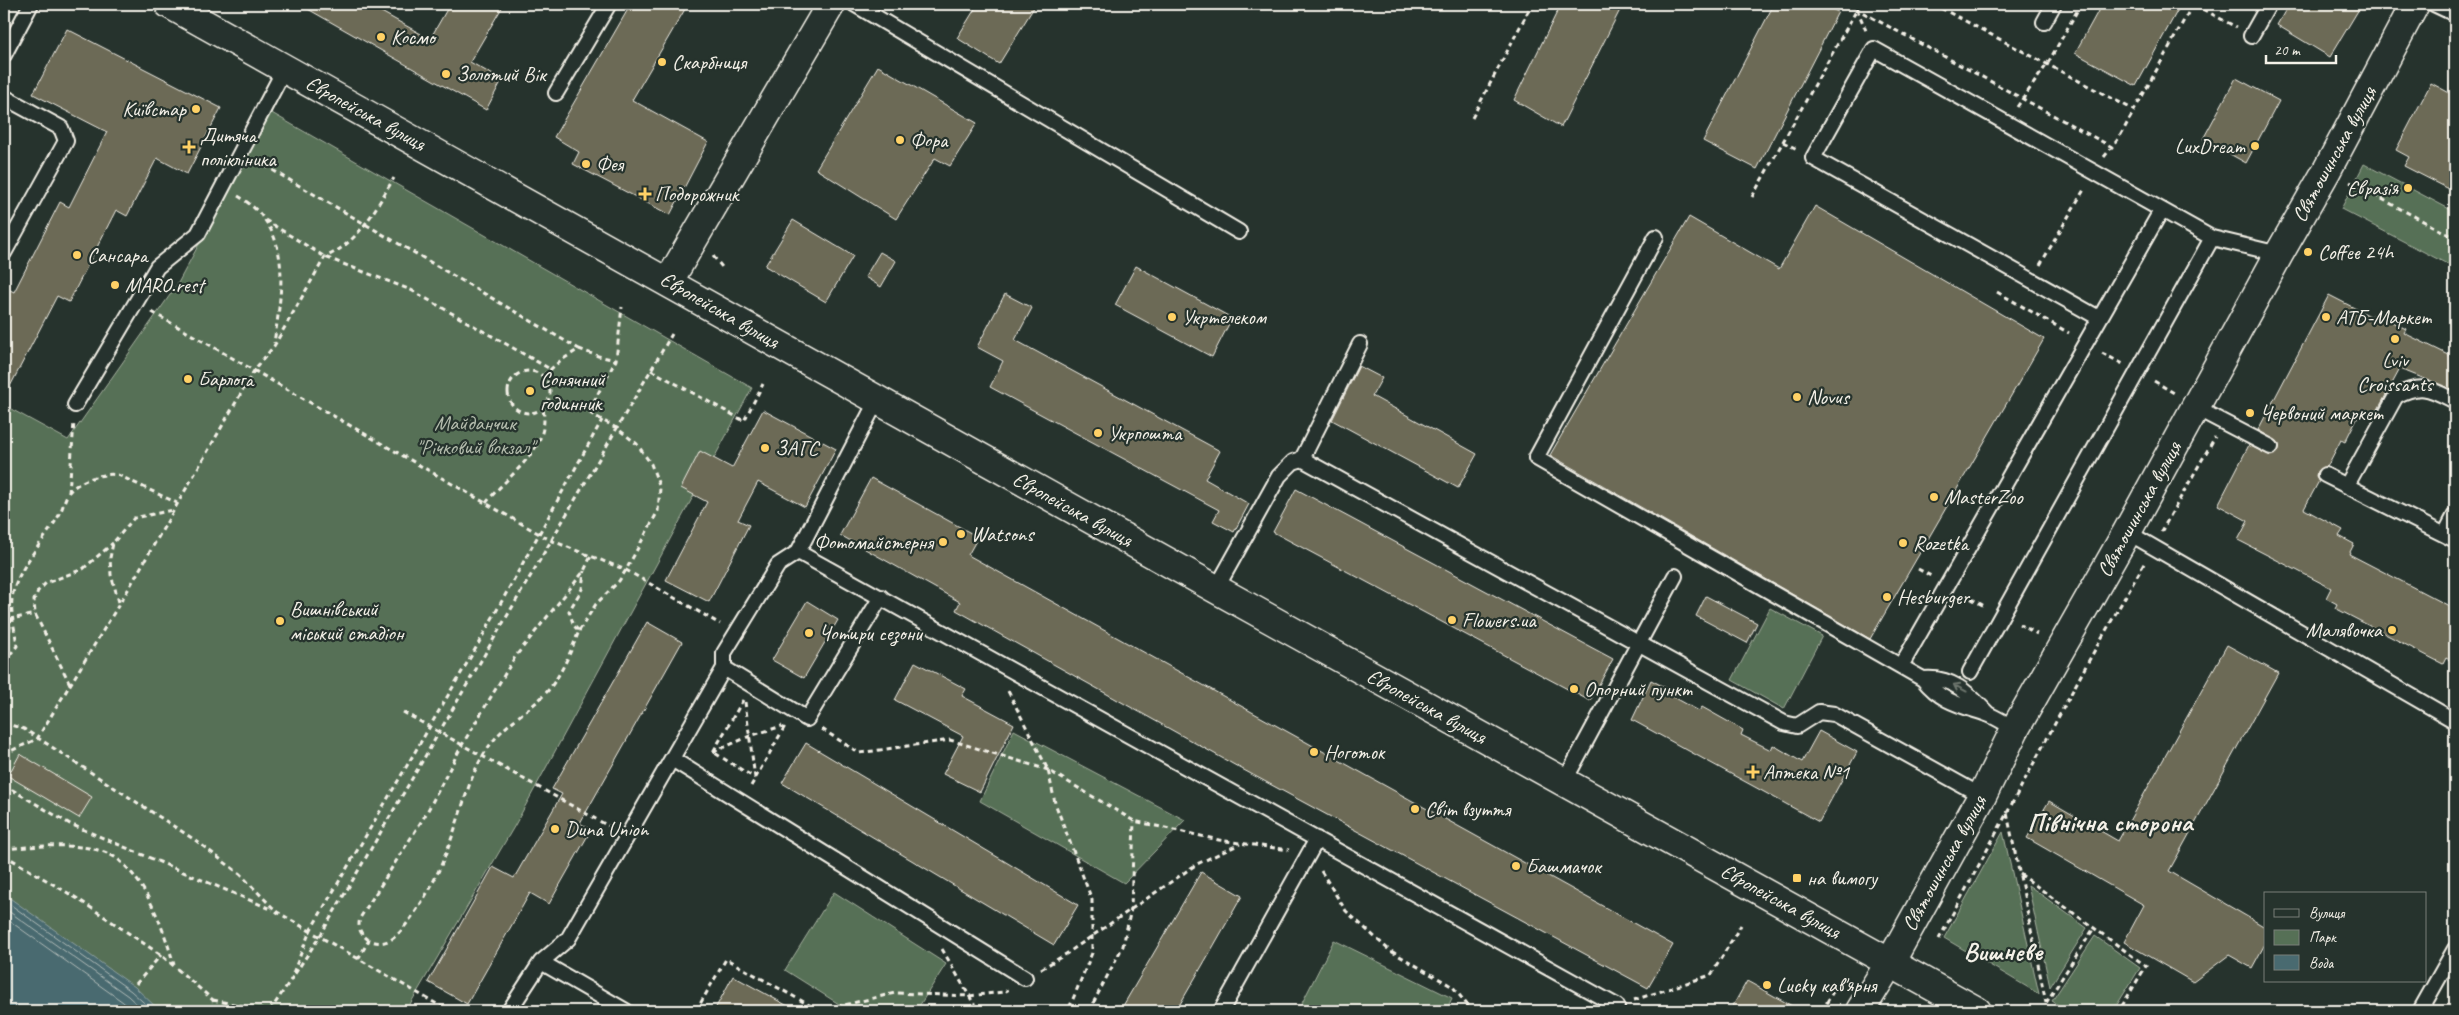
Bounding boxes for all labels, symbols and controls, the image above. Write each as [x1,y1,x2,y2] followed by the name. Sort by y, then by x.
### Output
[391,24,437,50] place label: Космо
[375,31,387,43] marker: Космо
[2266,32,2336,64] scale bar
[2274,41,2301,60] text: 20 m
[672,49,748,75] place label: Скарбниця
[656,56,668,68] marker: Скарбниця
[456,61,548,87] place label: Золотий Вік
[440,68,452,80] marker: Золотий Вік
[302,69,432,157] street label: Європейська вулиця
[2286,80,2383,226] street label: Святошинська вулиця
[123,96,187,122] place label: Київстар
[190,103,202,115] marker: Київстар
[200,122,277,172] place label: Дитяча полікліника
[910,127,949,153] place label: Фора
[2175,133,2246,159] place label: LuxDream
[894,134,906,146] marker: Фора
[182,140,196,154] marker: Дитяча полікліника
[2249,140,2261,152] marker: LuxDream
[596,151,625,177] place label: Фея
[580,158,592,170] marker: Фея
[2347,175,2399,201] place label: Євразія
[655,181,741,207] place label: Подорожник
[2402,182,2414,194] marker: Євразія
[639,188,651,200] marker: Подорожник
[2318,239,2394,265] place label: Coffee 24h
[87,242,150,268] place label: Сансара
[2302,246,2314,258] marker: Coffee 24h
[71,249,83,261] marker: Сансара
[656,266,785,355] street label: Європейська вулиця
[125,272,207,298] place label: MARO.rest
[109,279,121,291] marker: MARO.rest
[1182,304,1268,330] place label: Укртелеком
[2336,304,2433,330] place label: АТБ-Маркет
[1166,311,1178,323] marker: Укртелеком
[2320,311,2332,323] marker: АТБ-Маркет
[2389,333,2401,345] marker: Lviv Croissants
[2357,347,2434,397] place label: Lviv Croissants
[198,366,256,392] place label: Барлога
[540,366,606,416] place label: Сонячний годинник
[182,373,194,385] marker: Барлога
[1807,384,1851,410] place label: Novus
[524,385,536,397] marker: Сонячний годинник
[1791,391,1803,403] marker: Novus
[2260,400,2384,426] place label: Червоний маркет
[2244,407,2256,419] marker: Червоний маркет
[416,410,538,460] park label: Майданчик "Річковий вокзал"
[1108,420,1183,446] place label: Укрпошта
[1092,427,1104,439] marker: Укрпошта
[775,435,821,461] place label: ЗАГС
[2091,435,2188,581] street label: Святошинська вулиця
[759,442,771,454] marker: ЗАГС
[1009,465,1139,553] street label: Європейська вулиця
[1944,484,2024,510] place label: MasterZoo
[1928,491,1940,503] marker: MasterZoo
[971,521,1035,547] place label: Watsons
[955,528,967,540] marker: Watsons
[814,529,934,555] place label: Фотомайстерня
[1913,530,1971,556] place label: Rozetka
[937,536,949,548] marker: Фотомайстерня
[1897,537,1909,549] marker: Rozetka
[1897,584,1971,610] place label: Hesburger
[1881,591,1893,603] marker: Hesburger
[290,596,405,646] place label: Вишнівський міський стадіон
[1462,607,1537,633] place label: Flowers.ua
[1446,614,1458,626] marker: Flowers.ua
[274,615,286,627] marker: Вишнівський міський стадіон
[2306,617,2384,643] place label: Малявочка
[819,620,924,647] place label: Чотири сезони
[2386,624,2398,636] marker: Малявочка
[803,627,815,639] marker: Чотири сезони
[1363,662,1493,750] street label: Європейська вулиця
[1584,676,1693,702] place label: Опорний пункт
[1568,683,1580,695] marker: Опорний пункт
[1952,683,1967,693] one-way arrow
[1324,739,1386,765] place label: Ноготок
[1308,746,1320,758] marker: Ноготок
[1763,759,1851,785] place label: Аптека №1
[1747,766,1759,778] marker: Аптека №1
[1896,789,1993,935] street label: Святошинська вулиця
[1425,796,1512,822] place label: Світ взуття
[1409,803,1421,815] marker: Світ взуття
[2028,806,2195,839] district label: Північна сторона
[565,816,650,842] place label: Duna Union
[549,823,561,835] marker: Duna Union
[1526,853,1603,879] place label: Башмачок
[1717,857,1847,945] street label: Європейська вулиця
[1510,860,1522,872] marker: Башмачок
[1807,865,1879,891] place label: на вимогу
[1791,872,1803,884] marker: на вимогу
[2264,892,2426,982] legend
[2309,904,2346,923] text: Вулиця
[2309,928,2337,947] text: Парк
[1964,935,2044,968] district label: Вишневе
[2309,954,2334,973] text: Вода
[1777,972,1878,998] place label: Lucky кав'ярня
[1761,979,1773,991] marker: Lucky кав'ярня

